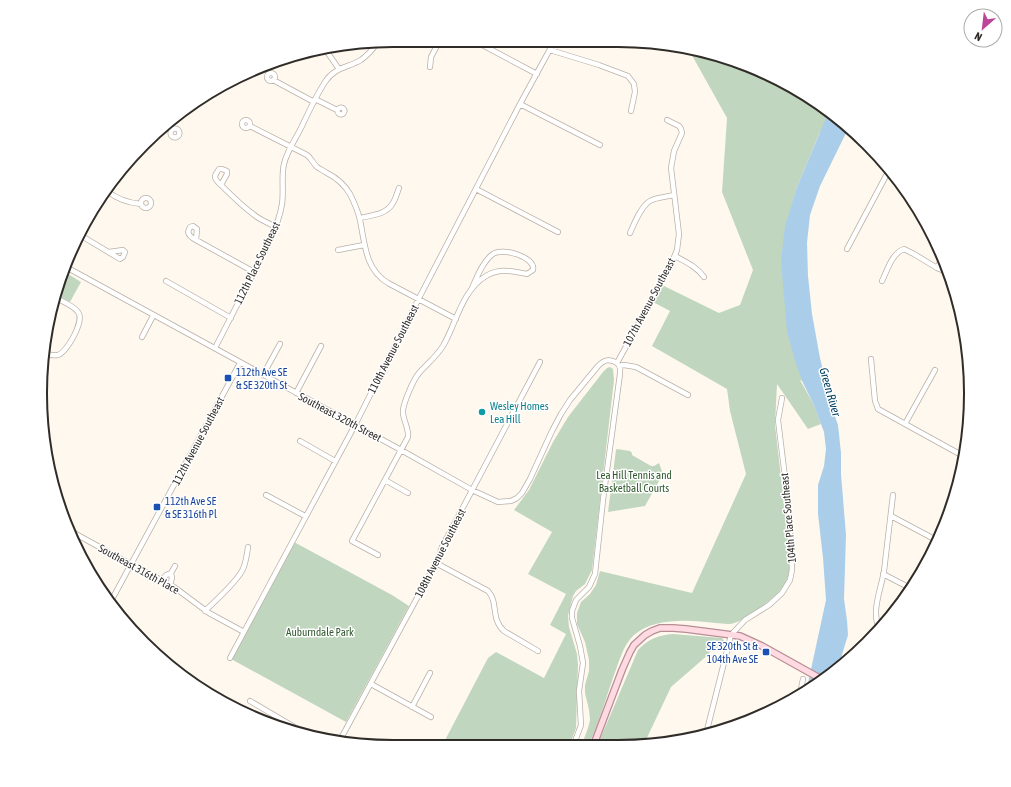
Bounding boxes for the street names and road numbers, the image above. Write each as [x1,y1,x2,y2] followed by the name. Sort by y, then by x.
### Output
[232,220,282,306] street label: 112th Place Southeast
[621,256,677,348] street label: 107th Avenue Southeast
[365,303,421,395] street label: 110th Avenue Southeast
[297,390,383,444] street label: Southeast 320th Street
[170,395,226,487] street label: 112th Avenue Southeast
[778,473,798,563] street label: 104th Place Southeast
[412,507,468,599] street label: 108th Avenue Southeast
[97,542,181,596] street label: Southeast 316th Place

